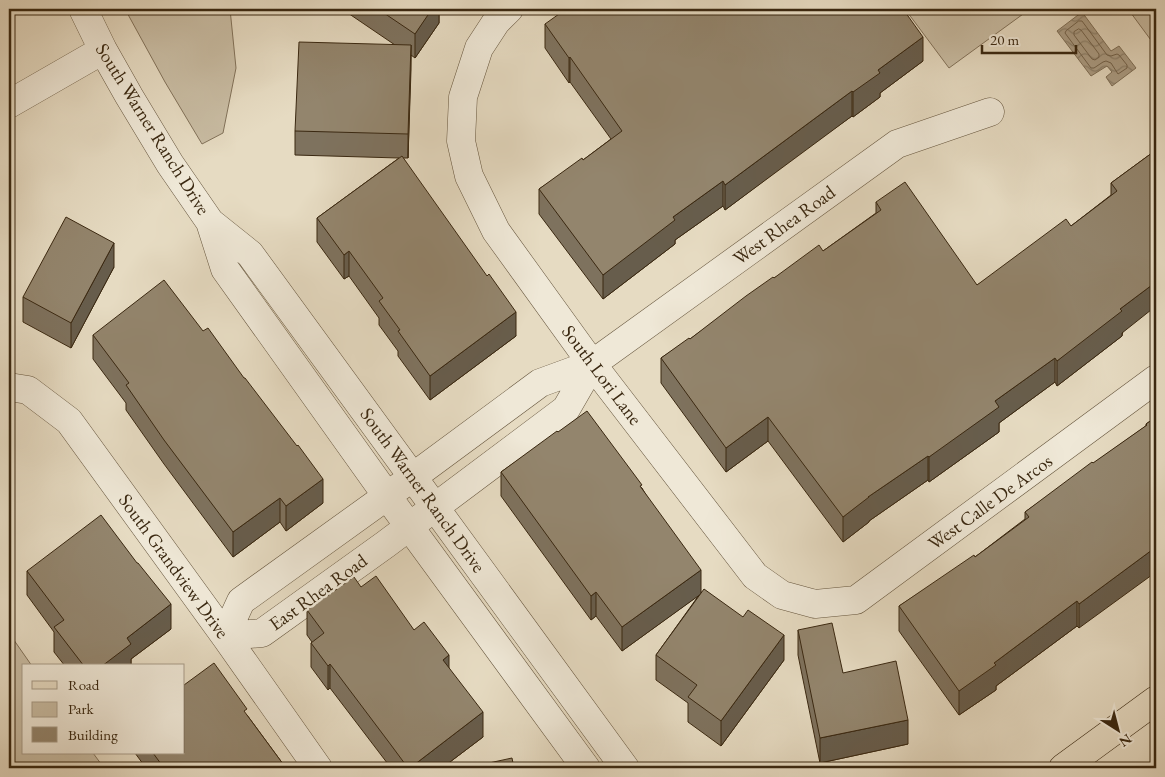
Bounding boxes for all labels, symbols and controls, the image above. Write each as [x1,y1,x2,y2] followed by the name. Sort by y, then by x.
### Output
[982,22,1076,54] scale bar
[990,30,1019,49] text: 20 m
[90,38,216,220] street label: South Warner Ranch Drive
[728,179,840,271] street label: West Rhea Road
[556,320,648,430] street label: South Lori Lane
[355,403,491,577] street label: South Warner Ranch Drive
[923,448,1057,556] street label: West Calle De Arcos
[113,489,235,643] street label: South Grandview Drive
[264,548,372,636] street label: East Rhea Road
[22,664,185,754] legend
[68,675,100,694] text: Road
[68,699,95,718] text: Park
[1092,704,1142,754] north arrow
[68,725,118,744] text: Building
[1115,730,1136,752] text: N

